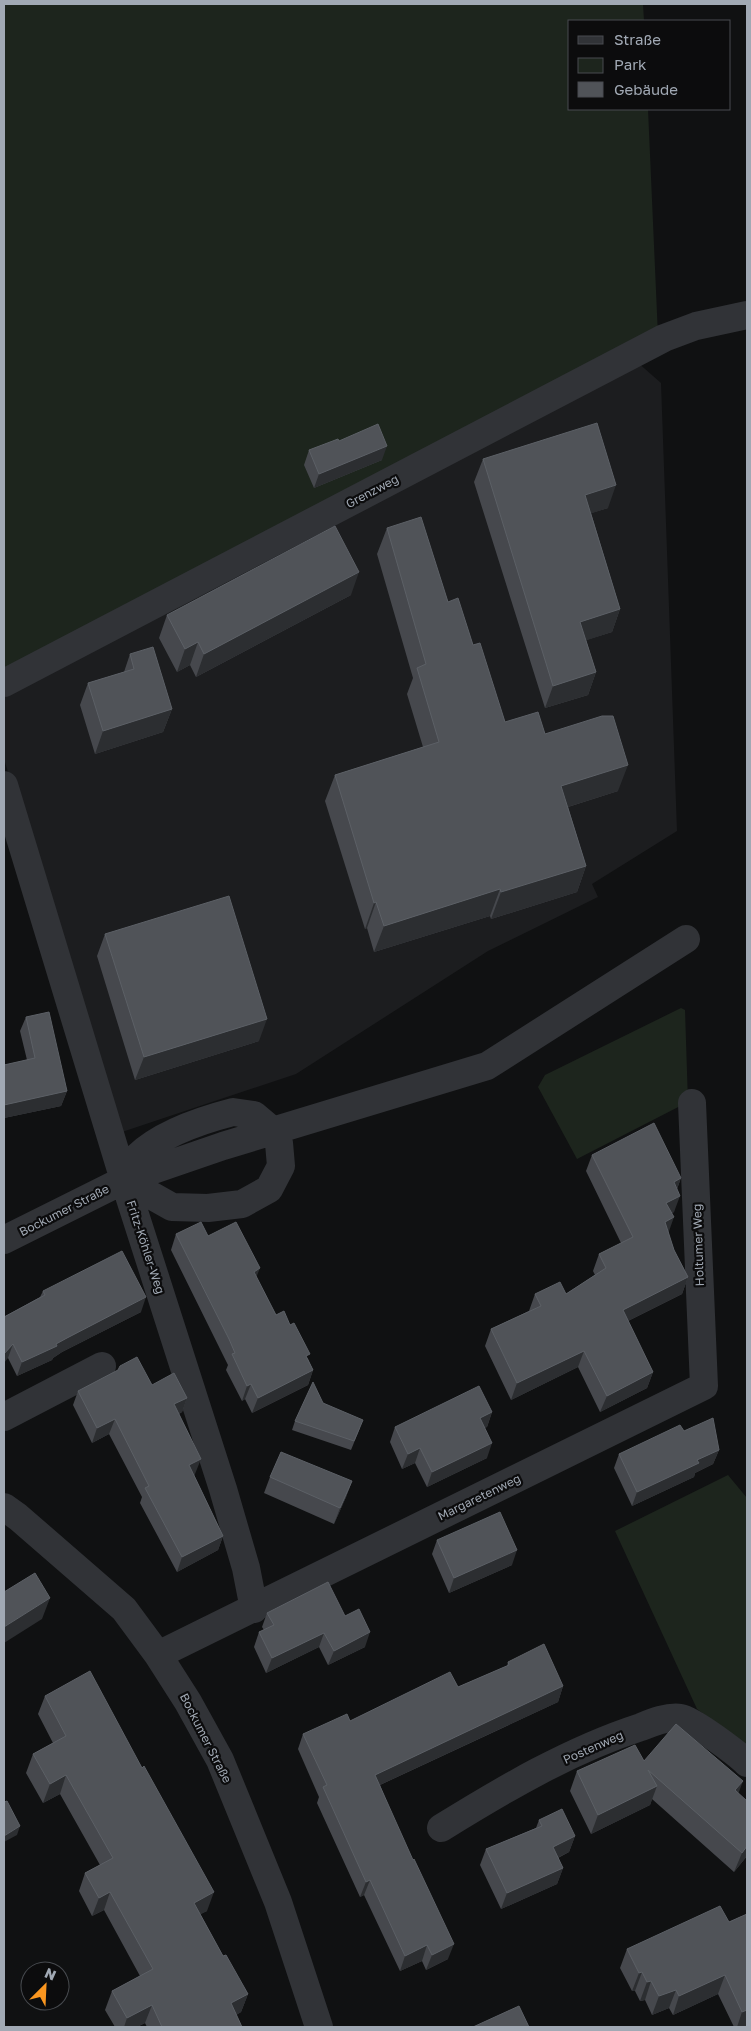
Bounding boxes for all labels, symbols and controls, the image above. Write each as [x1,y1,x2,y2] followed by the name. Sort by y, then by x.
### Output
[568,20,731,110] legend
[614,30,661,48] text: Straße
[614,55,647,73] text: Park
[614,80,678,98] text: Gebäude
[343,471,401,511] street label: Grenzweg
[17,1181,111,1239] street label: Bockumer Straße
[124,1198,168,1296] street label: Fritz-Köhler-Weg
[689,1203,707,1287] street label: Holtumer Weg
[435,1470,523,1524] street label: Margaretenweg
[177,1691,235,1785] street label: Bockumer Straße
[561,1727,625,1767] street label: Postenweg
[20,1961,70,2011] north arrow
[42,1964,59,1984] text: N

